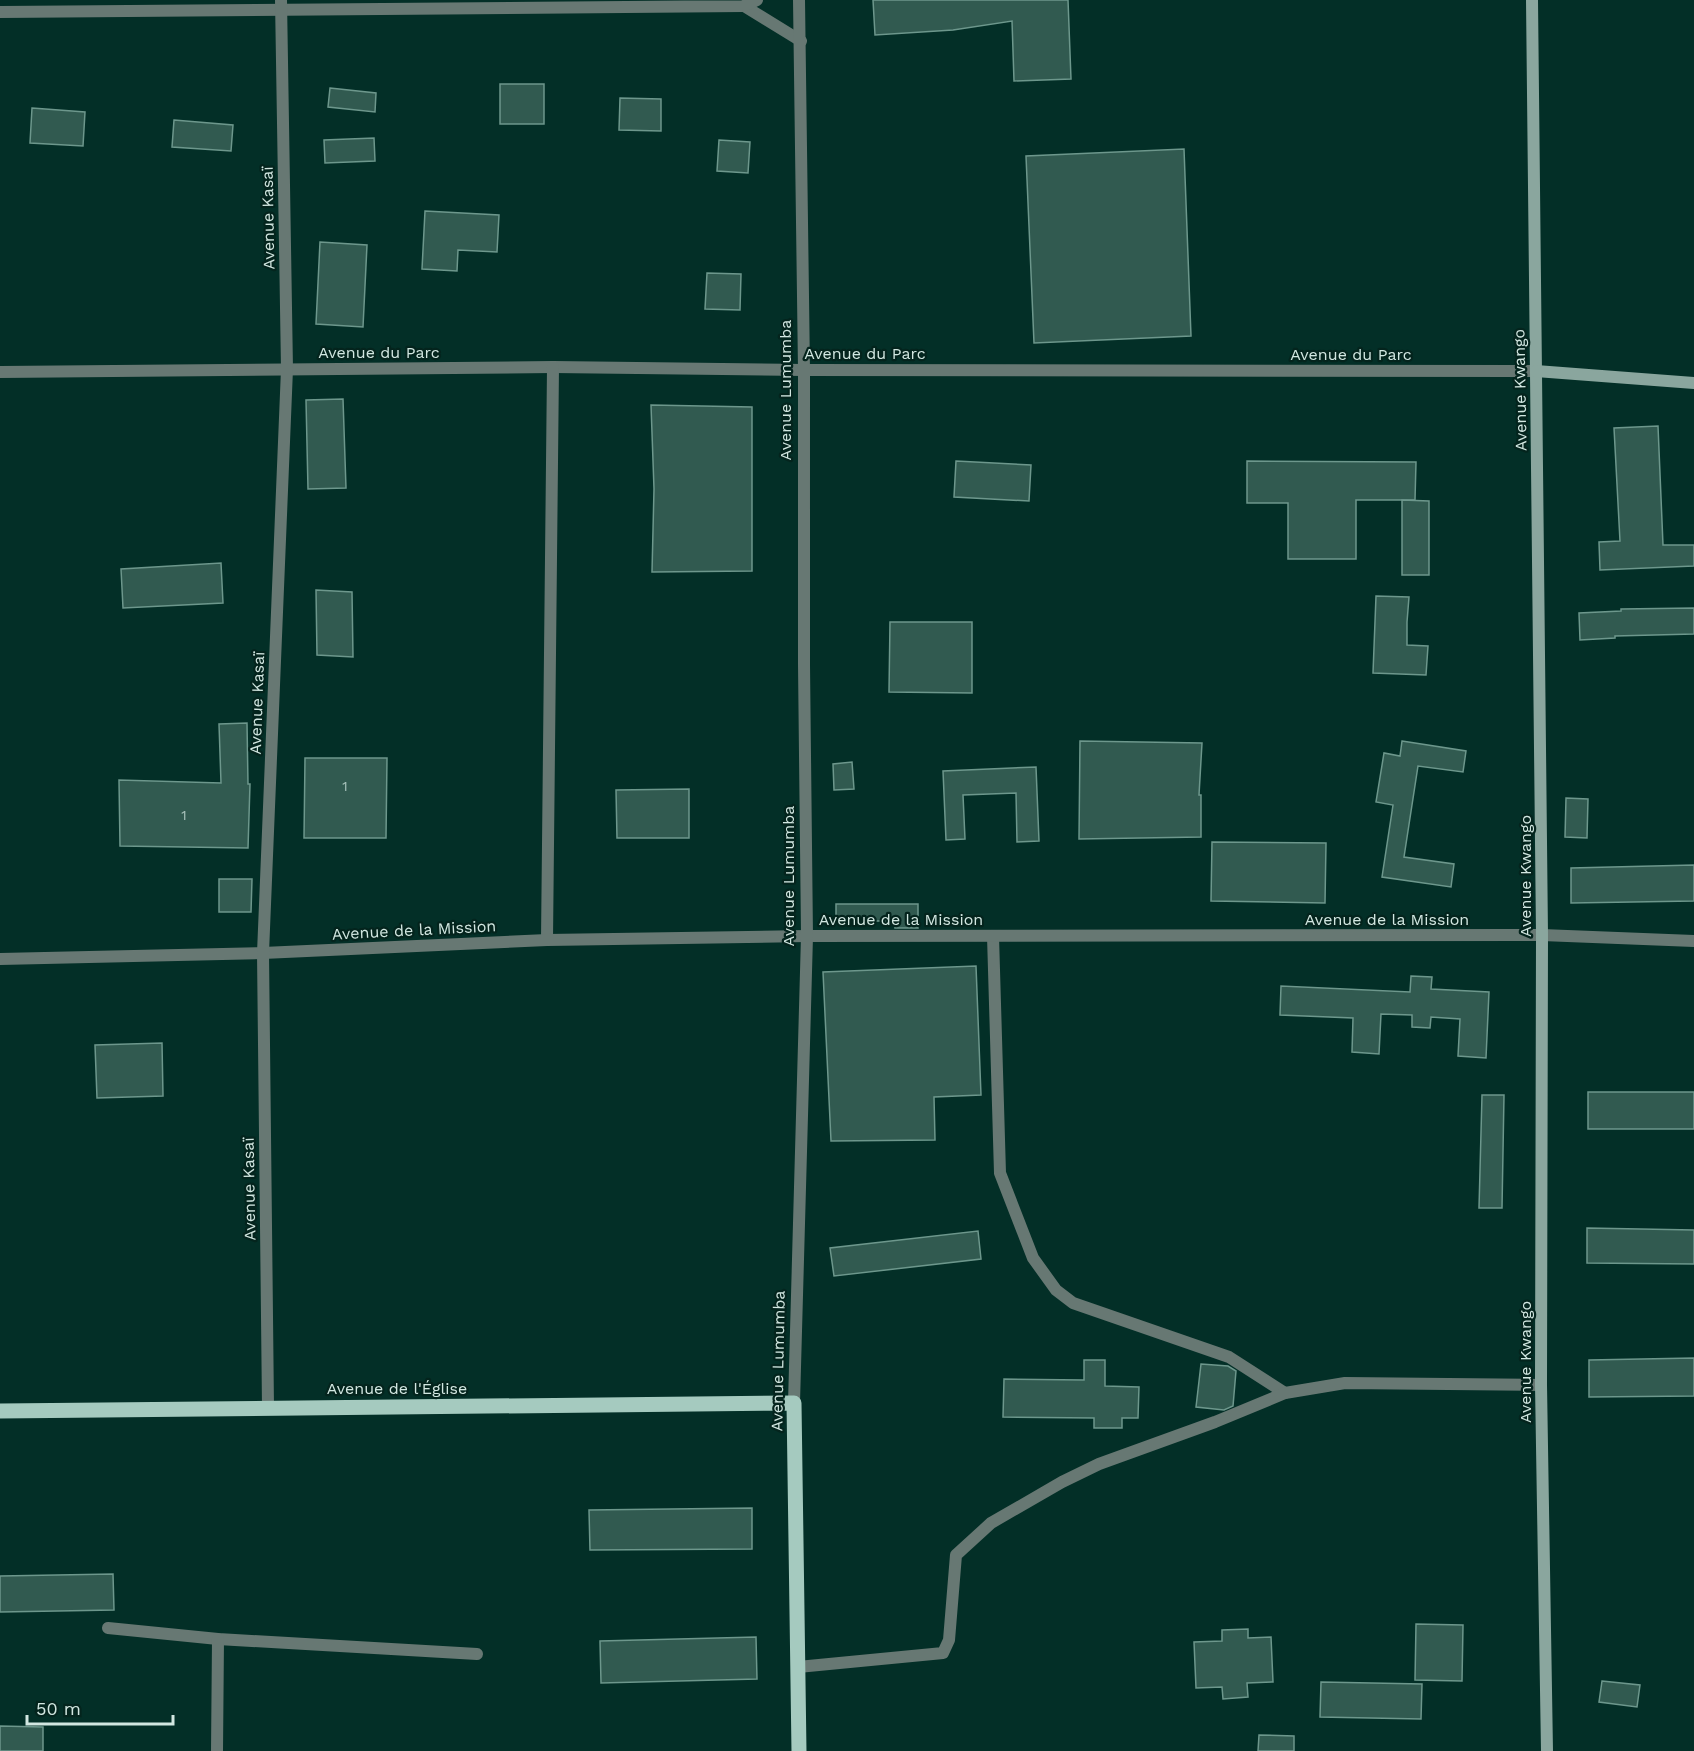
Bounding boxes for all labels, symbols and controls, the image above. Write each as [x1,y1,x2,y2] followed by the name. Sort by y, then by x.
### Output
[258,166,278,270] street label: Avenue Kasaï
[776,320,795,460] street label: Avenue Lumumba
[1509,329,1531,451] street label: Avenue Kwango
[318,343,440,362] street label: Avenue du Parc
[804,344,926,363] street label: Avenue du Parc
[1290,345,1412,364] street label: Avenue du Parc
[246,650,268,755] street label: Avenue Kasaï
[342,778,348,794] house number: 1
[779,806,798,946] street label: Avenue Lumumba
[181,807,187,823] house number: 1
[1516,815,1535,937] street label: Avenue Kwango
[819,910,983,929] street label: Avenue de la Mission
[1305,910,1469,929] street label: Avenue de la Mission
[331,916,497,944] street label: Avenue de la Mission
[239,1137,259,1241] street label: Avenue Kasaï
[767,1290,789,1432] street label: Avenue Lumumba
[1516,1301,1535,1423] street label: Avenue Kwango
[327,1379,467,1398] street label: Avenue de l'Église
[27,1688,172,1726] scale bar
[36,1698,81,1719] text: 50 m

